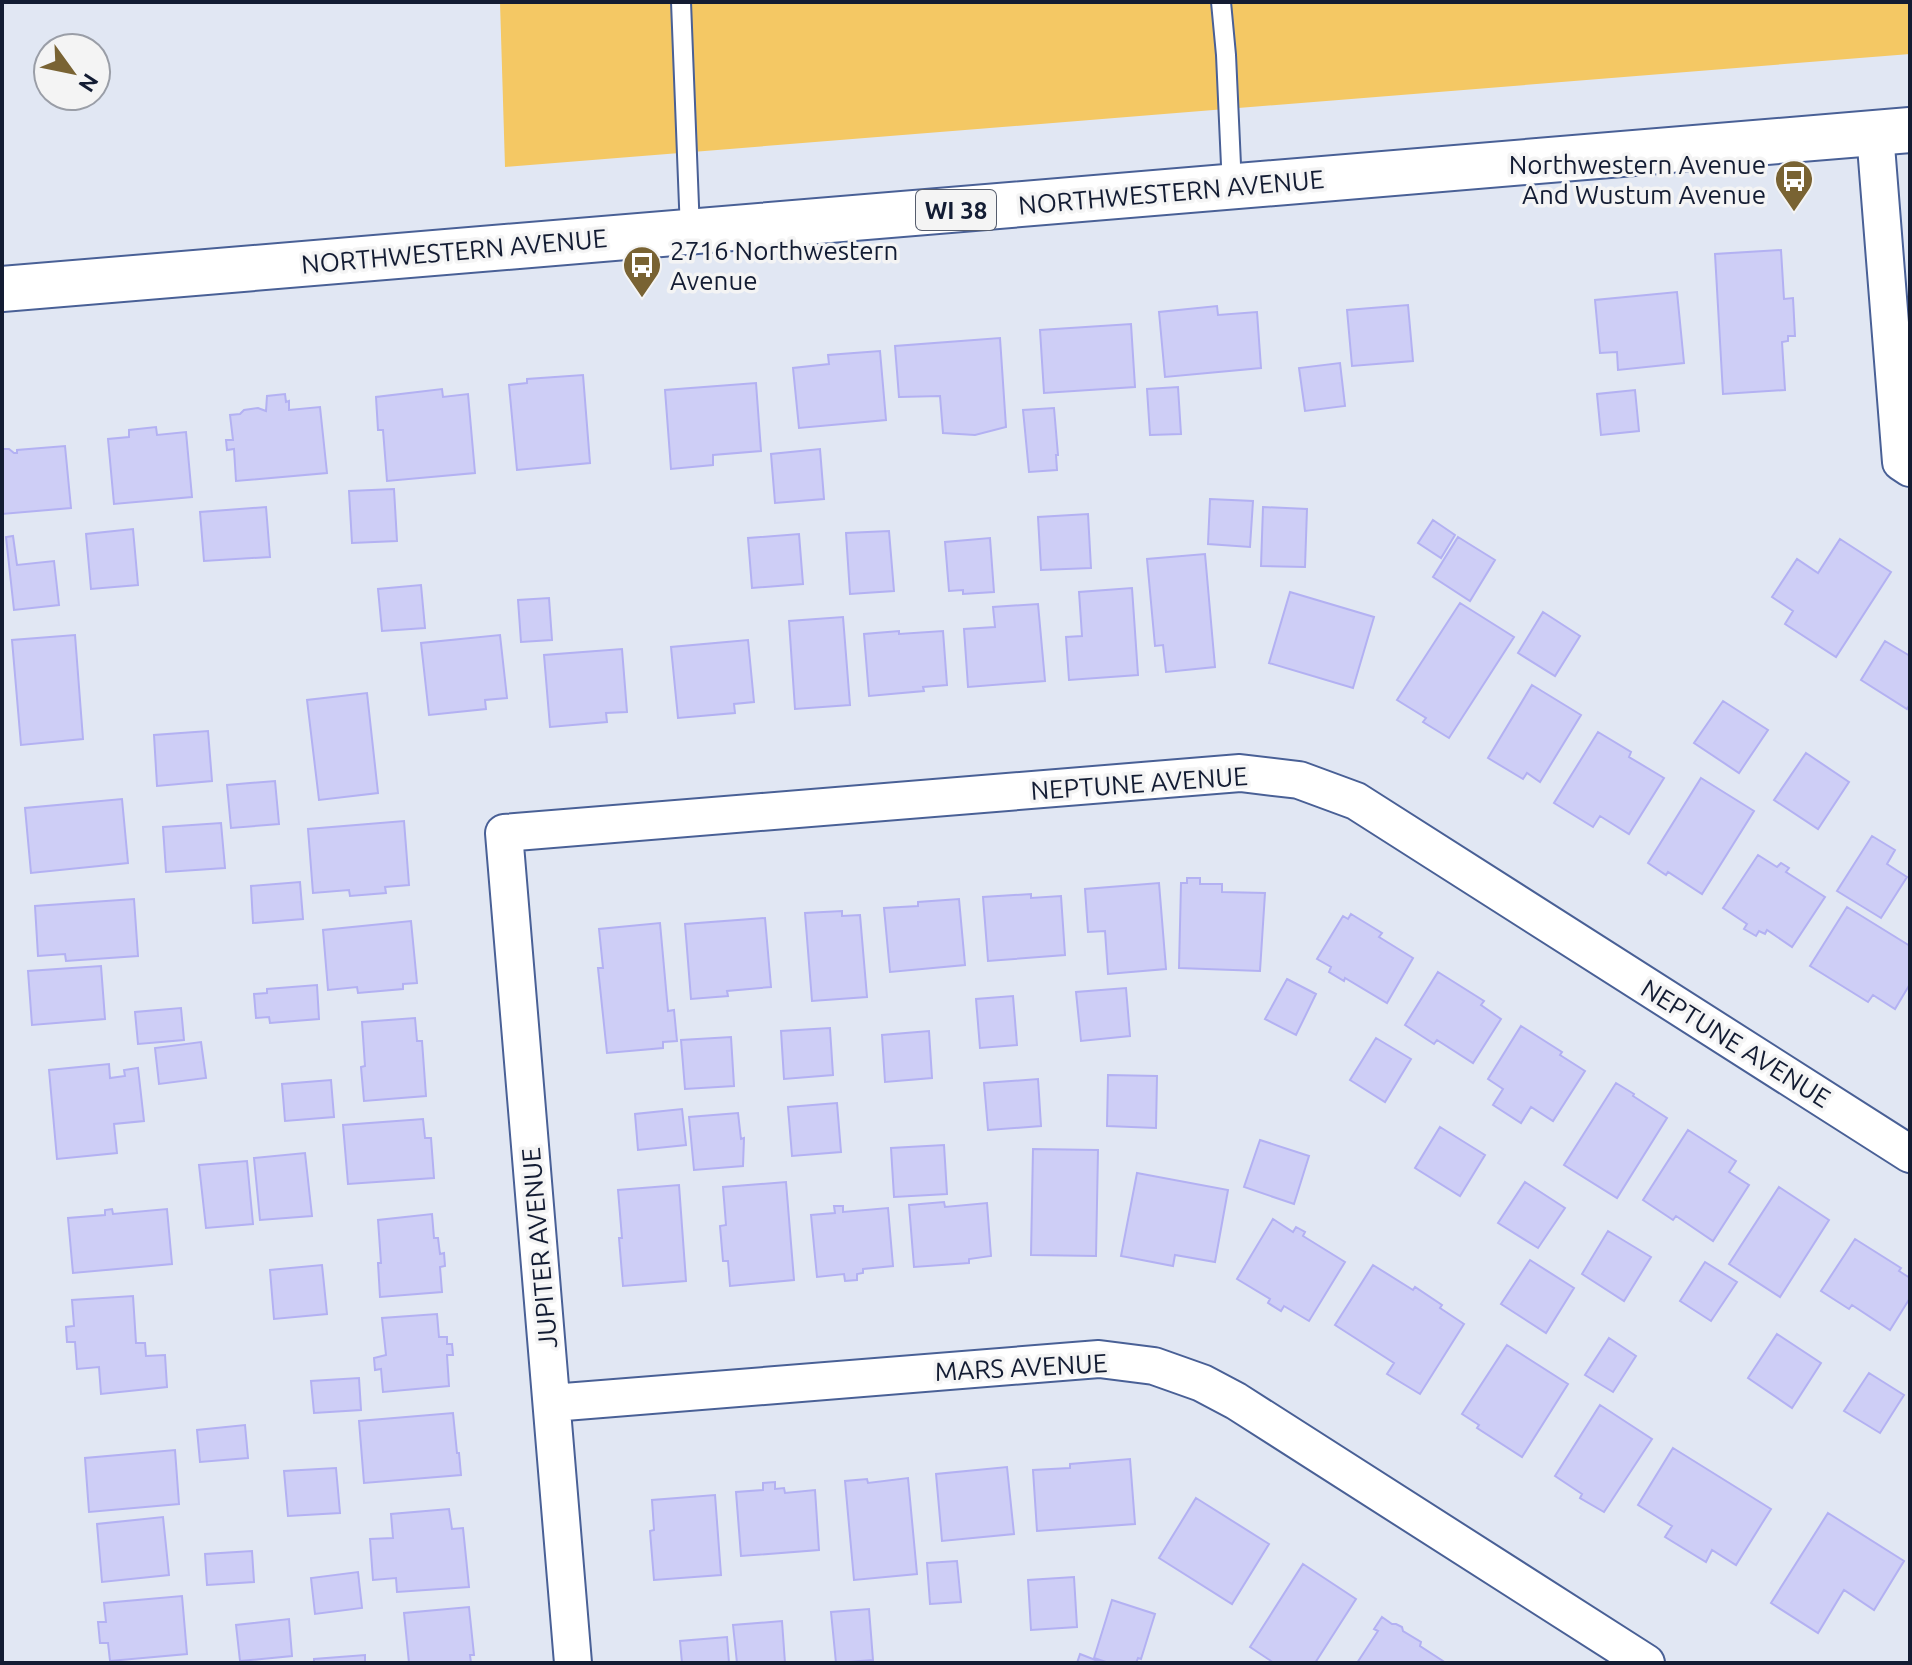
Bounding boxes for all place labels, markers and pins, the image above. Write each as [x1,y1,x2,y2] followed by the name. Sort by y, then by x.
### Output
[1509,150,1766,209] place label: Northwestern Avenue And Wustum Avenue
[1773,158,1815,213] bus stop icon: Northwestern Avenue And Wustum Avenue
[670,236,898,295] place label: 2716 Northwestern Avenue
[621,244,663,299] bus stop icon: 2716 Northwestern Avenue

